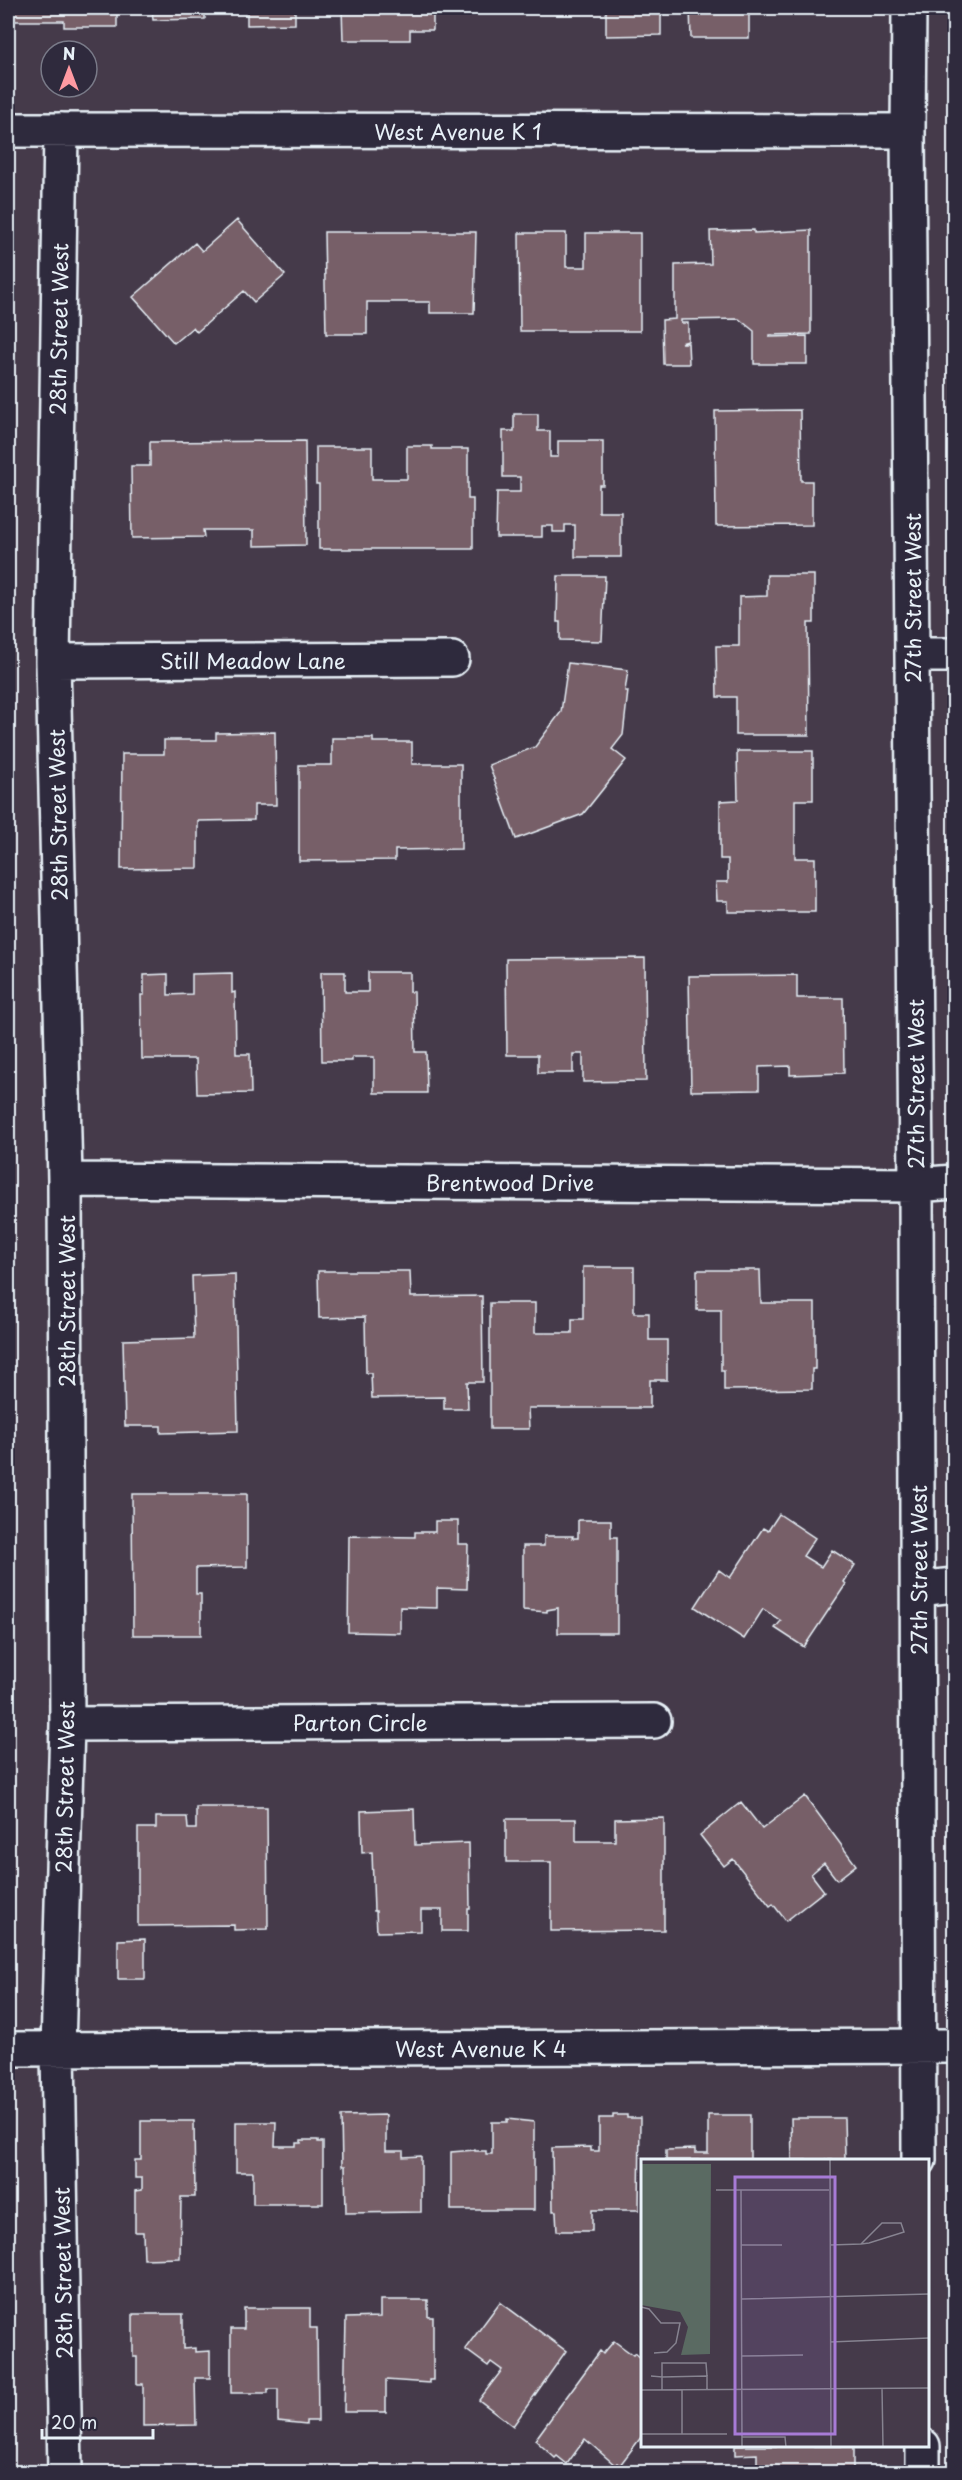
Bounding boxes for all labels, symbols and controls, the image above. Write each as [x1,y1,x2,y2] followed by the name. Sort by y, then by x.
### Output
[39,39,99,99] north arrow
[63,41,75,65] text: N
[374,115,542,147] street label: West Avenue K 1
[41,243,75,415] street label: 28th Street West
[896,513,928,683] street label: 27th Street West
[160,644,346,676] street label: Still Meadow Lane
[40,729,74,901] street label: 28th Street West
[899,999,931,1169] street label: 27th Street West
[426,1166,594,1198] street label: Brentwood Drive
[50,1215,82,1387] street label: 28th Street West
[902,1485,934,1655] street label: 27th Street West
[47,1701,81,1873] street label: 28th Street West
[293,1706,427,1738] street label: Parton Circle
[395,2032,567,2064] street label: West Avenue K 4
[641,2159,929,2447] inset map
[45,2187,79,2359] street label: 28th Street West
[42,2402,153,2440] scale bar
[51,2408,97,2435] text: 20 m

